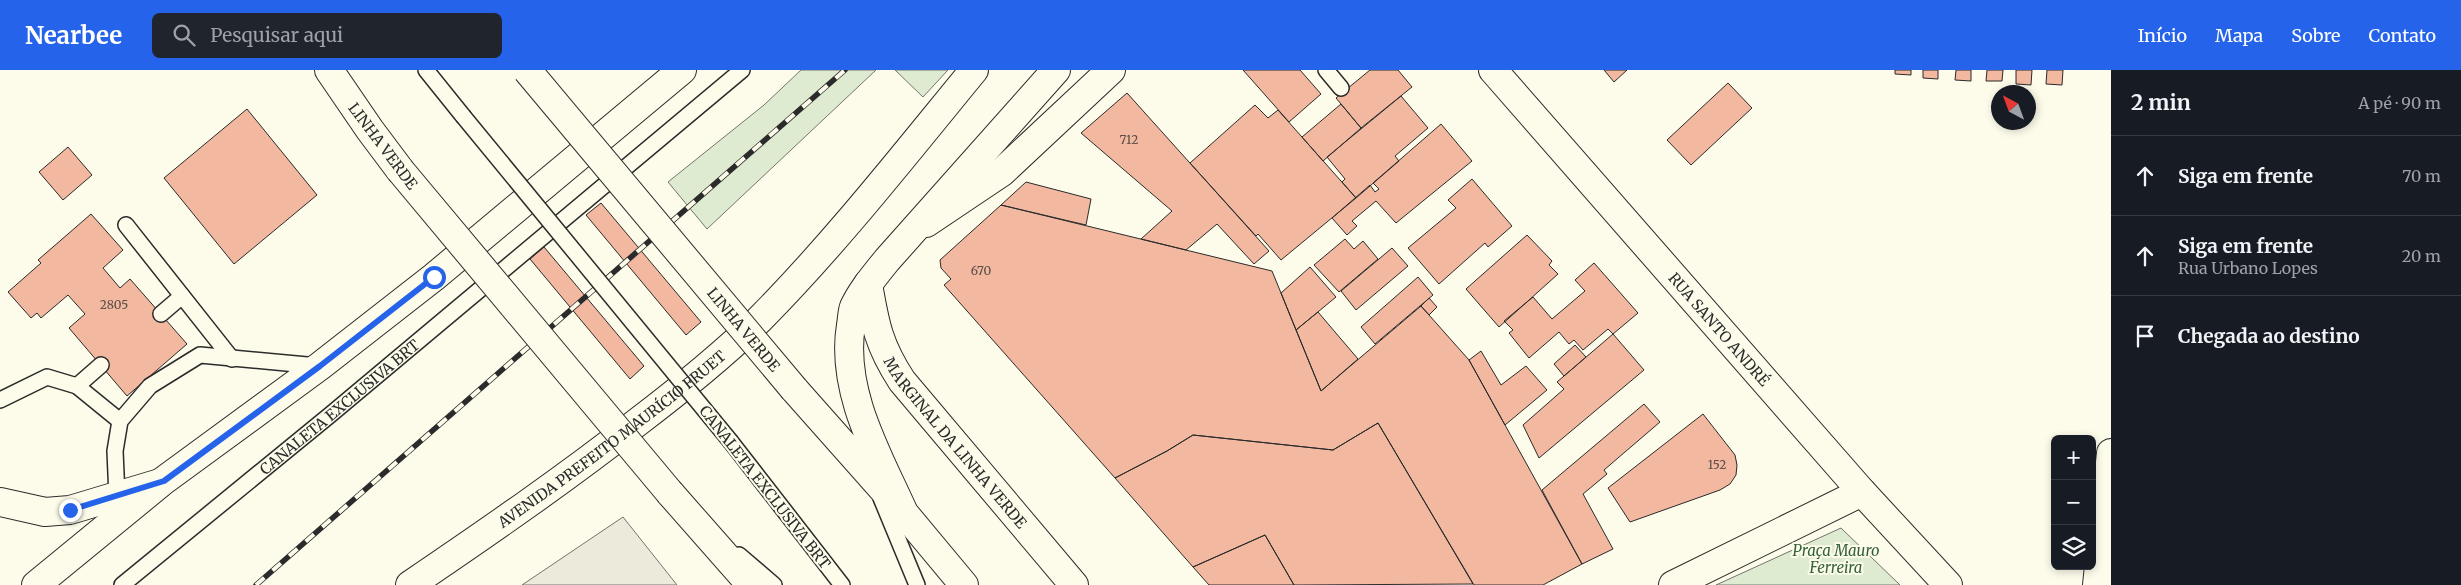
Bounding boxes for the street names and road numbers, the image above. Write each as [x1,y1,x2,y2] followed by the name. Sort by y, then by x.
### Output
[344,99,422,193] street label: LINHA VERDE
[1665,268,1775,390] street label: RUA SANTO ANDRÉ
[703,283,785,375] street label: LINHA VERDE
[255,335,423,478] street label: CANALETA EXCLUSIVA BRT
[493,346,730,532] street label: AVENIDA PREFEITO MAURÍCIO FRUET
[880,353,1031,532] street label: MARGINAL DA LINHA VERDE
[695,402,835,573] street label: CANALETA EXCLUSIVA BRT

